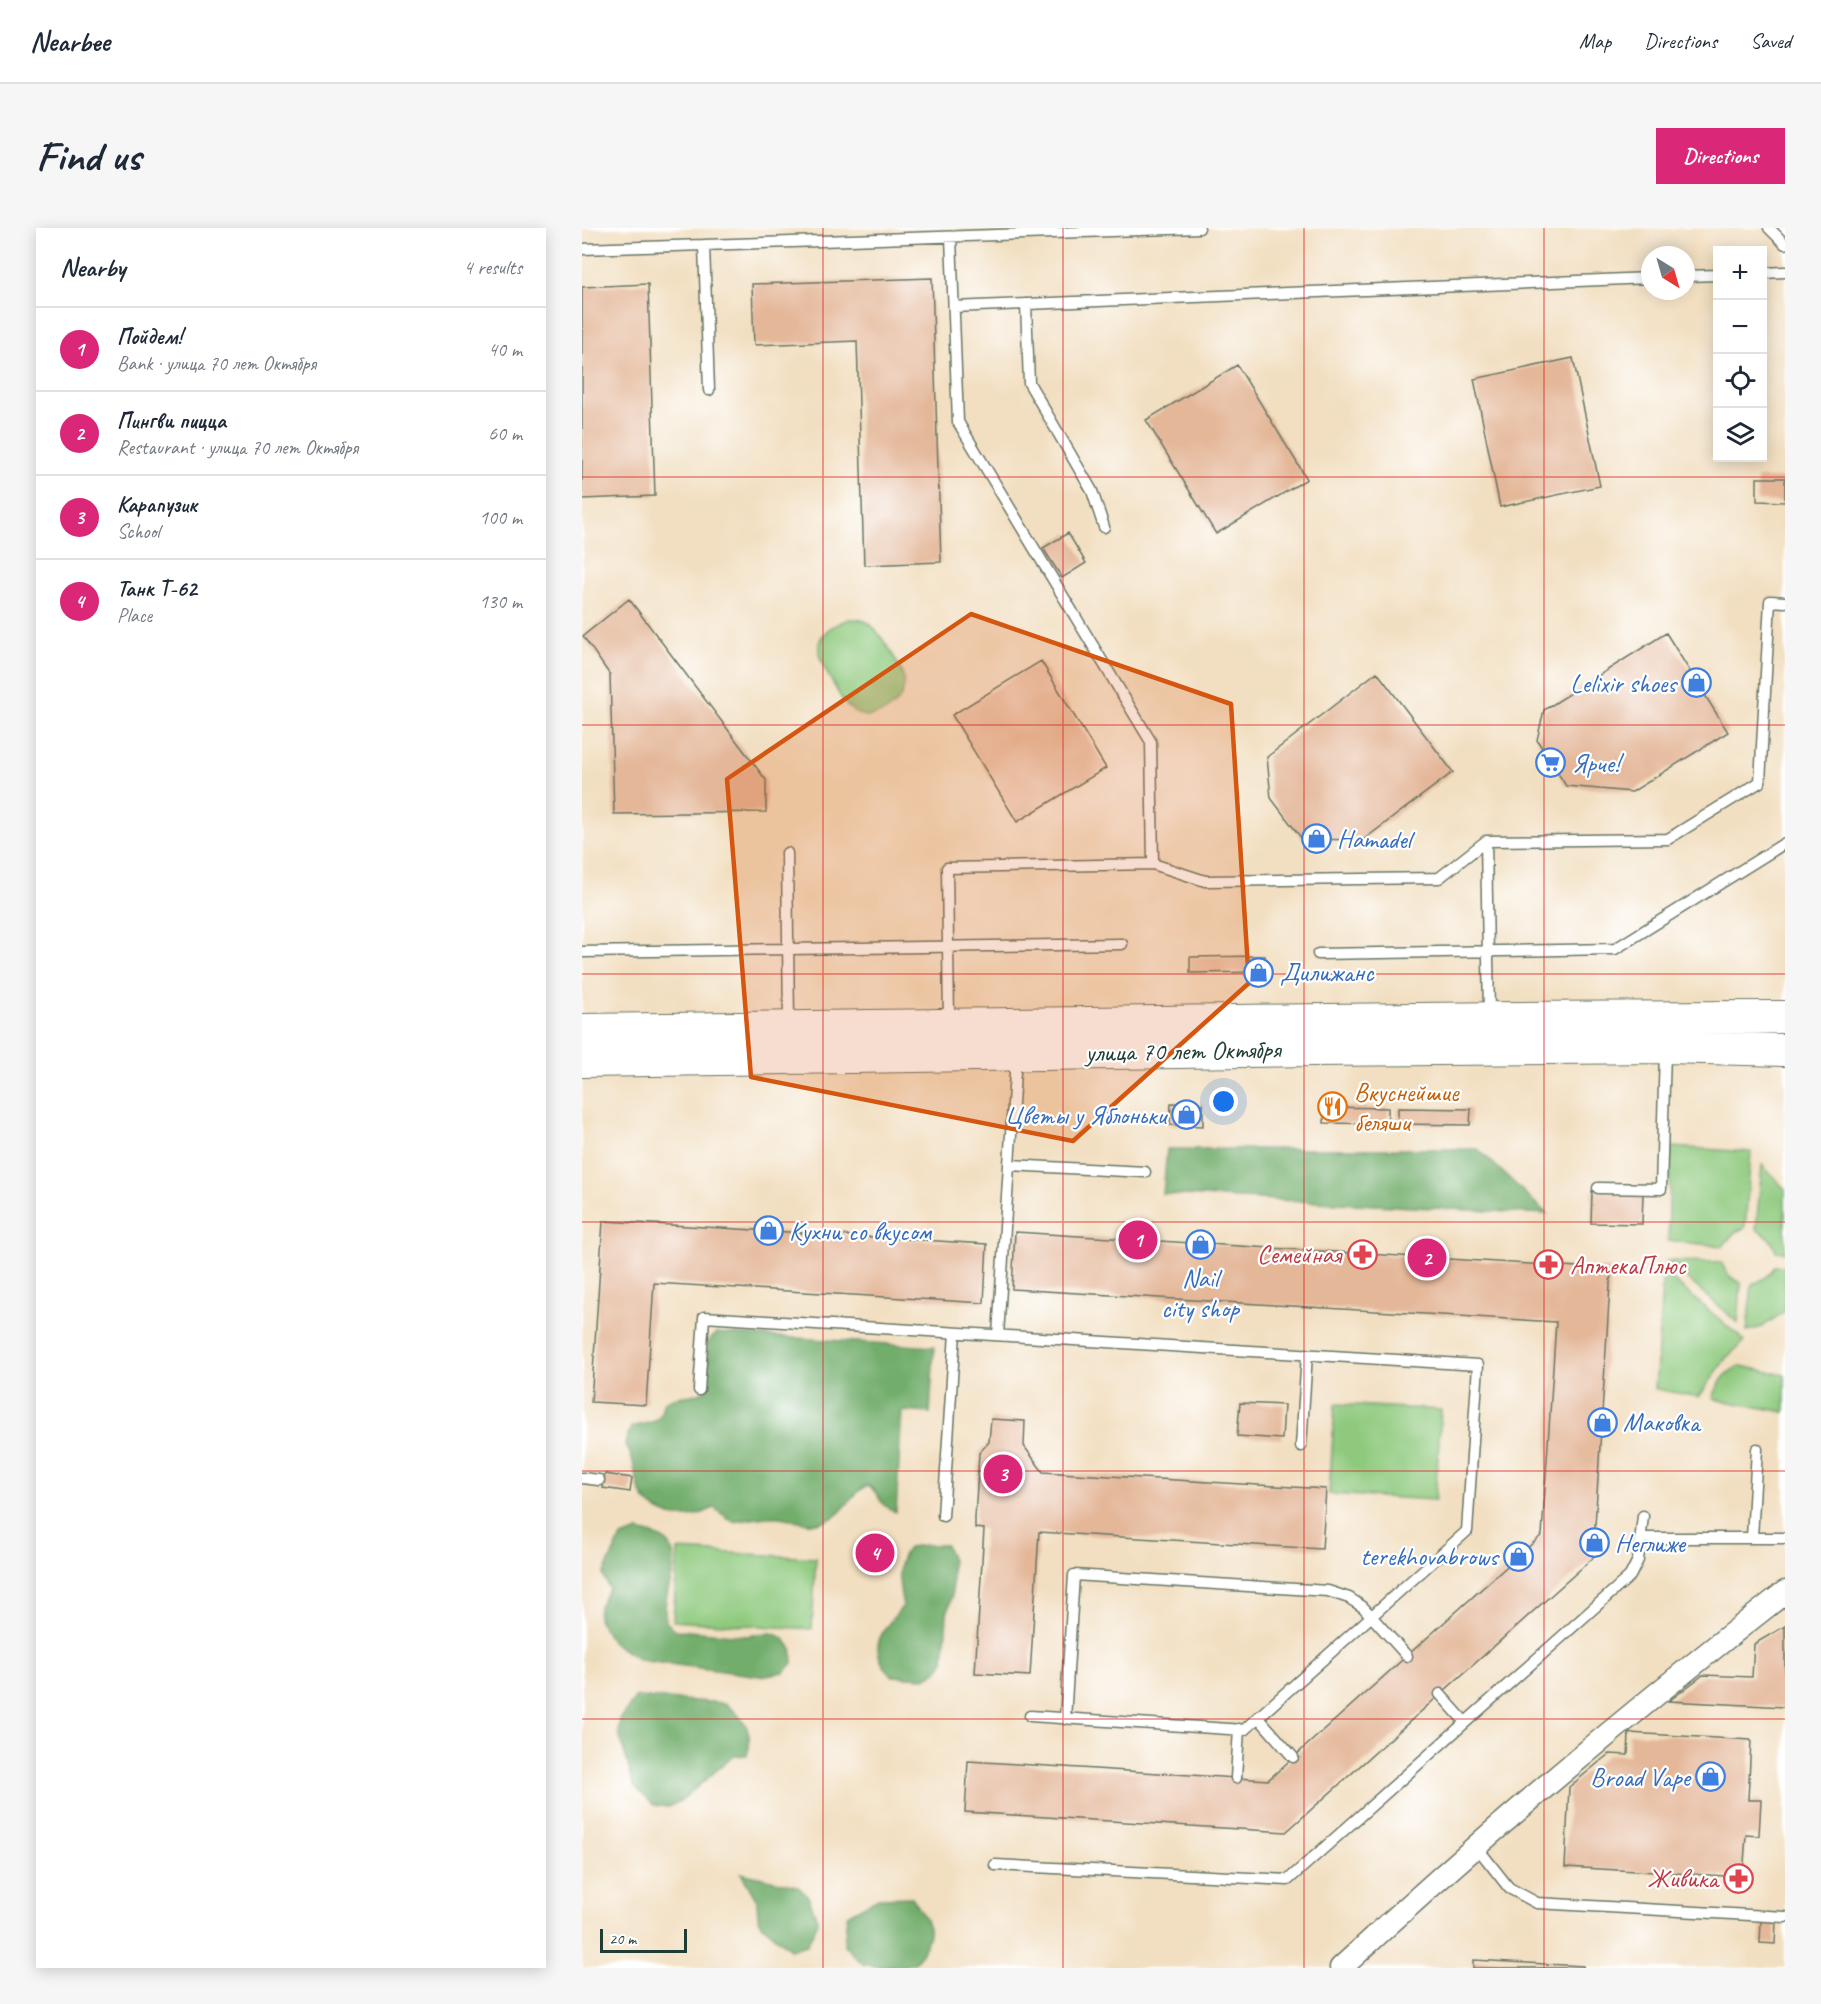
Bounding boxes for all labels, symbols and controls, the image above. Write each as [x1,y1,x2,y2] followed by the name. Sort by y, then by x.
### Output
[30,24,110,59] text: Nearbee
[1579,28,1611,54] text: Map
[1644,28,1717,54] text: Directions
[1750,28,1791,54] text: Saved
[1656,128,1785,184] button: Directions
[36,130,141,183] text: Find us
[1641,246,1695,300] north arrow
[1713,246,1767,462] map controls
[1713,246,1767,300] button: +
[60,251,125,284] text: Nearby
[463,255,522,280] text: 4 results
[1713,300,1767,354] button: −
[117,323,182,351] text: Пойдем!
[75,337,84,362] text: 1
[488,337,522,362] text: 40 m
[117,351,316,376] text: Bank · улица 70 лет Октября
[1713,354,1767,408] button: locate
[117,407,226,435] text: Пингви пицца
[1713,408,1767,462] button: layers
[75,421,84,446] text: 2
[488,421,522,446] text: 60 m
[117,435,358,460] text: Restaurant · улица 70 лет Октября
[117,491,197,519] text: Карапузик
[75,505,84,530] text: 3
[479,505,522,530] text: 100 m
[117,519,160,544] text: School
[117,575,197,603] text: Танк Т-62
[75,589,84,614] text: 4
[479,589,522,614] text: 130 m
[117,603,152,628] text: Place
[1570,667,1678,700] place label: Lelixir shoes
[1681,667,1713,699] shop icon: Lelixir shoes
[1535,747,1567,779] supermarket icon: Ярче!
[1572,747,1625,780] place label: Ярче!
[1300,823,1332,855] shop icon: Hamadel
[1337,823,1416,856] place label: Hamadel
[1243,956,1275,988] shop icon: Дилижанс
[1280,956,1375,989] place label: Дилижанс
[1083,1033,1283,1069] street label: улица 70 лет Октября
[1354,1076,1460,1139] place label: Вкуснейшие беляши
[1209,1087,1238,1116] your location
[1317,1091,1349,1123] restaurant icon: Вкуснейшие беляши
[1005,1099,1169,1132] place label: Цветы у Яблоньки
[1171,1099,1203,1131] shop icon: Цветы у Яблоньки
[752,1215,784,1247] shop icon: Кухни со вкусом
[789,1215,933,1248] place label: Кухни со вкусом
[1118,1218,1158,1262] pin: 1
[1184,1228,1216,1260] shop icon: Nail city shop
[1408,1236,1446,1280] pin: 2
[1257,1238,1343,1271] place label: Семейная
[1346,1238,1378,1270] pharmacy icon: Семейная
[1533,1249,1565,1281] pharmacy icon: АптекаПлюс
[1570,1249,1687,1282] place label: АптекаПлюс
[1161,1262,1241,1325] place label: Nail city shop
[1586,1406,1618,1438] shop icon: Маковка
[1623,1406,1702,1439] place label: Маковка
[984,1452,1022,1496] pin: 3
[1578,1527,1610,1559] shop icon: Неглиже
[1615,1527,1686,1560] place label: Неглиже
[856,1530,894,1576] pin: 4
[1360,1540,1500,1573] place label: terekhovabrows
[1503,1540,1535,1572] shop icon: terekhovabrows
[1590,1761,1693,1794] place label: Broad Vape
[1695,1761,1727,1793] shop icon: Broad Vape
[1647,1862,1720,1895] place label: Живика
[1723,1862,1755,1894] pharmacy icon: Живика
[600,1926,687,1954] scale bar
[609,1929,636,1949] text: 20 m

